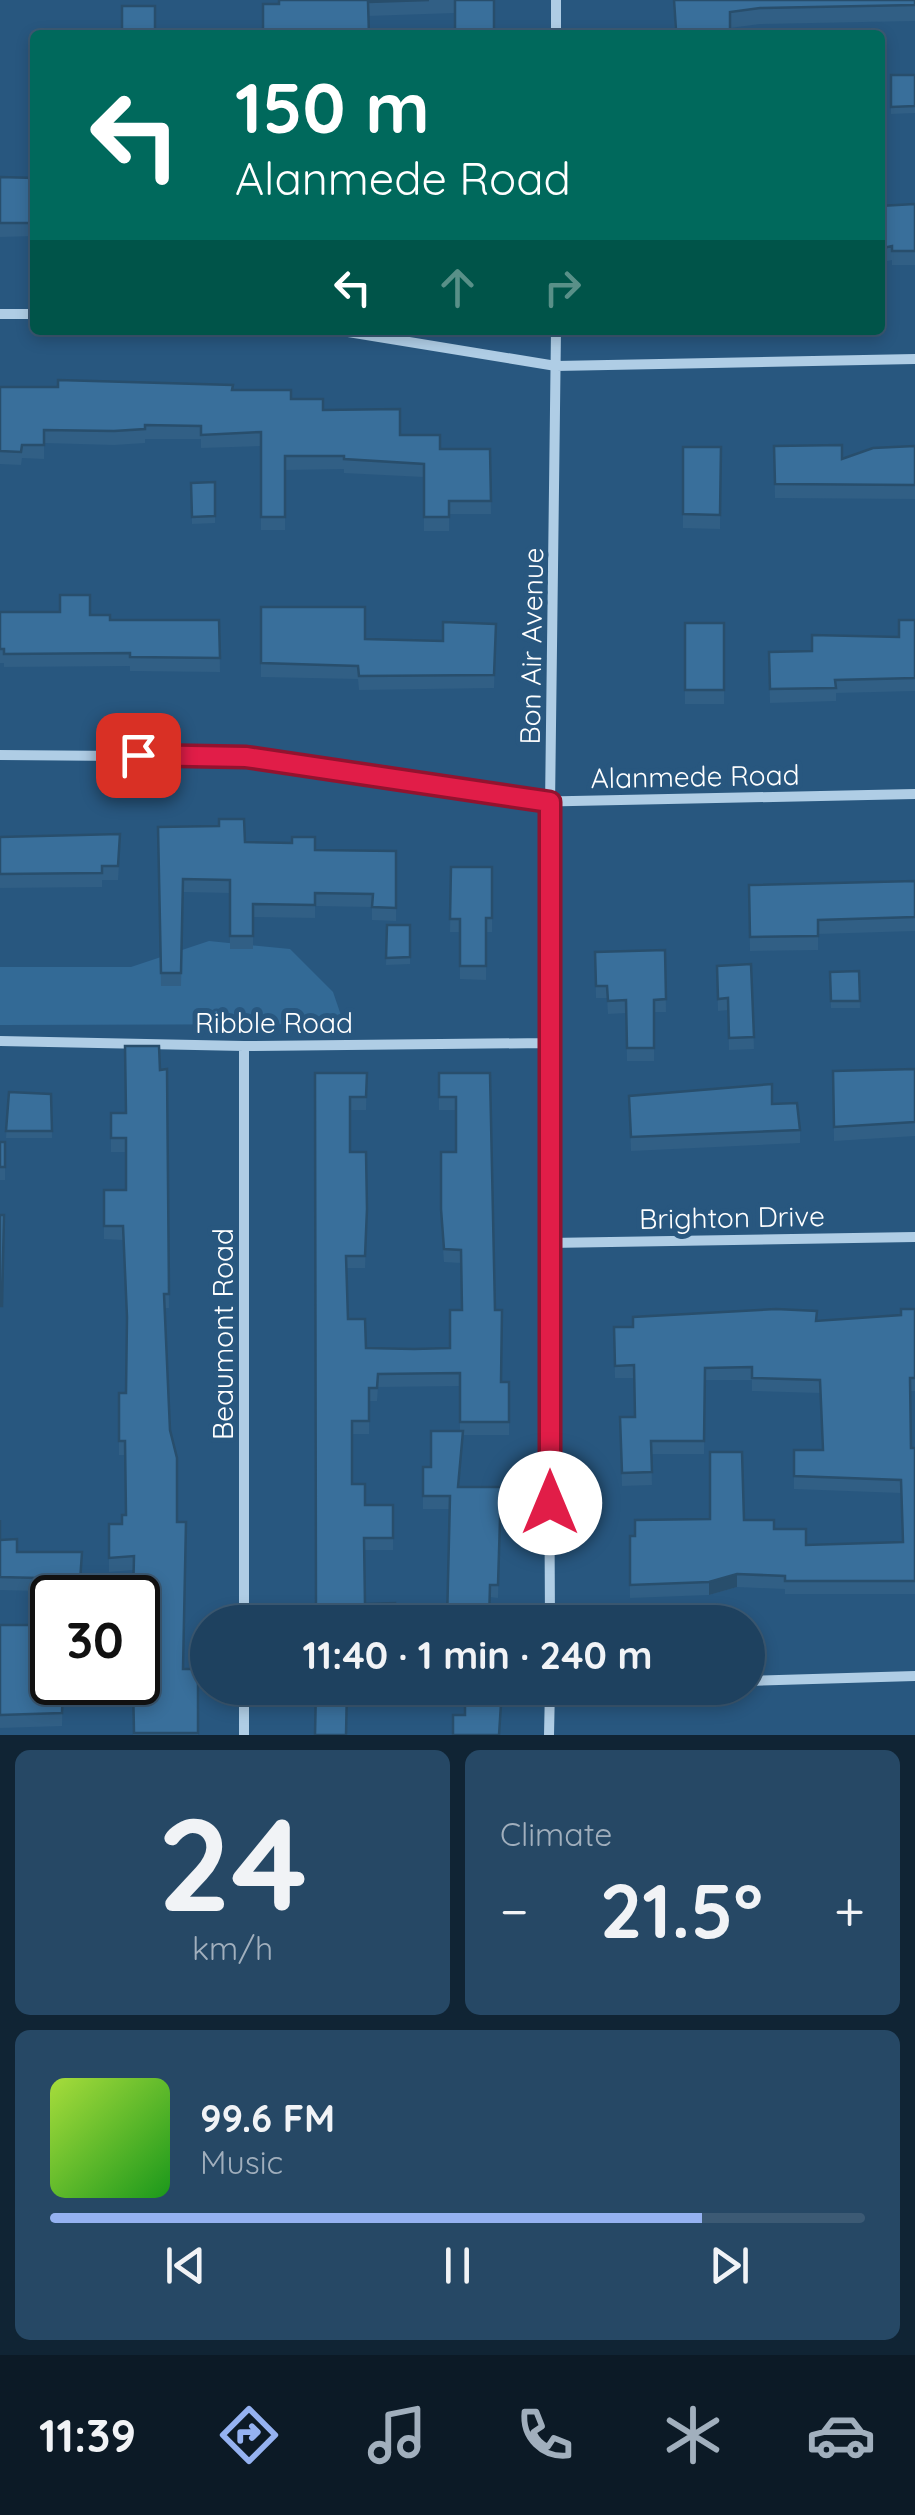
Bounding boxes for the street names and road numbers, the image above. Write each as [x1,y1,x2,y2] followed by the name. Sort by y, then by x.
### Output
[512,547,550,745] street label: Bon Air Avenue
[590,757,800,795] street label: Alanmede Road
[195,1005,353,1040] street label: Ribble Road
[639,1198,825,1236] street label: Brighton Drive
[205,1228,240,1440] street label: Beaumont Road

